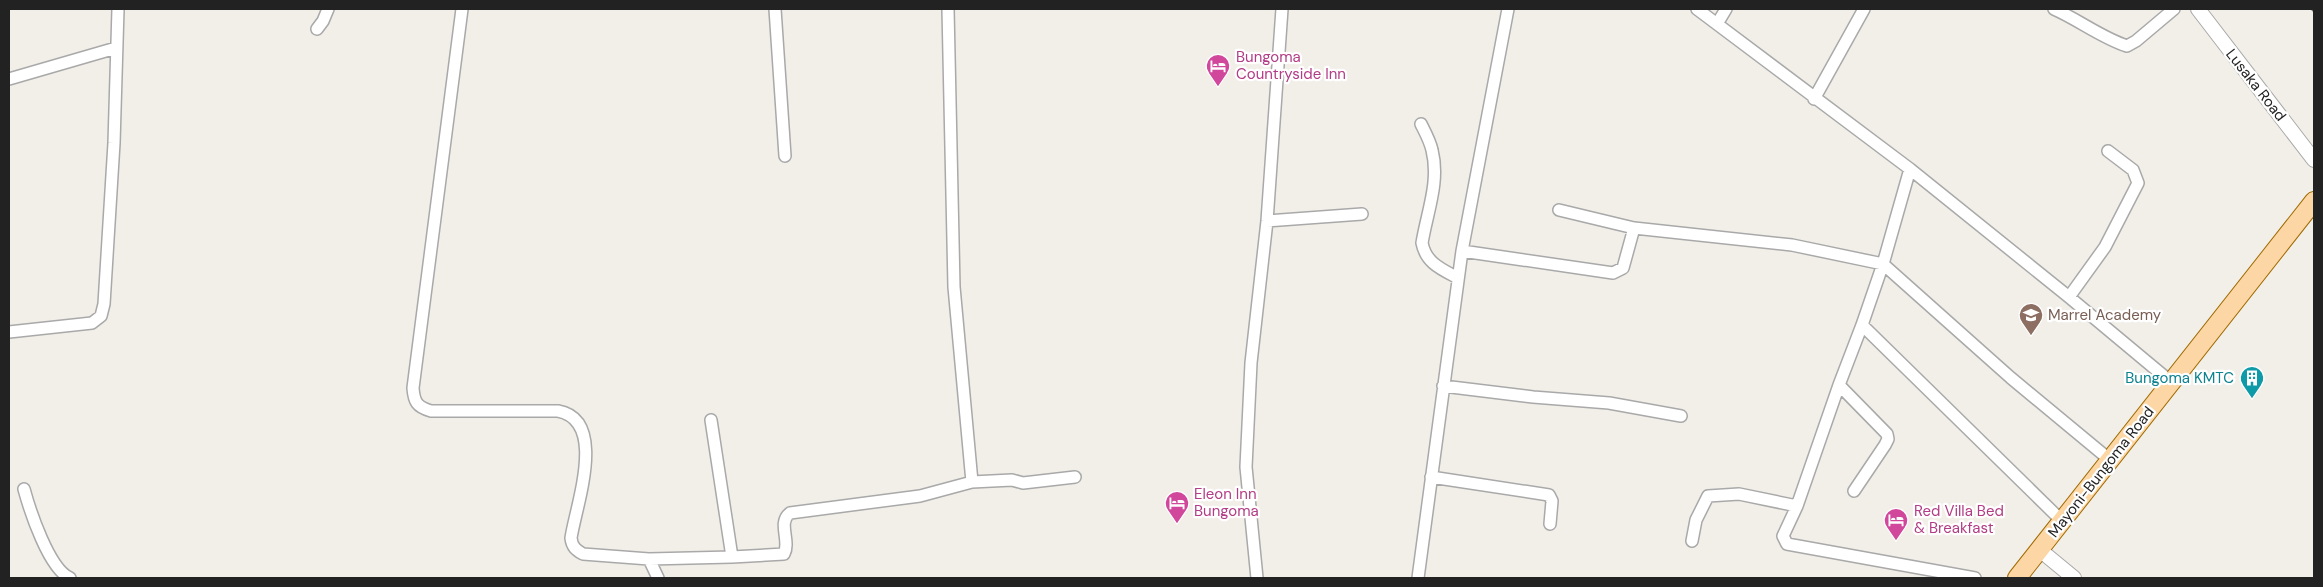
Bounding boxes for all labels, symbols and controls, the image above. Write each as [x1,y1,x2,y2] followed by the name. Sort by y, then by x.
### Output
[2221,45,2291,125] street label: Lusaka Road
[1236,47,1346,84] place label: Bungoma Countryside Inn
[1205,53,1231,87] hotel icon: Bungoma Countryside Inn
[2018,302,2044,336] school or university icon: Marrel Academy
[2048,305,2162,325] place label: Marrel Academy
[2239,365,2265,399] building icon: Bungoma KMTC
[2125,368,2234,388] place label: Bungoma KMTC
[2044,402,2158,542] street label: Mayoni-Bungoma Road
[1194,484,1259,521] place label: Eleon Inn Bungoma
[1164,490,1190,524] hotel icon: Eleon Inn Bungoma
[1914,501,2004,538] place label: Red Villa Bed & Breakfast
[1883,507,1909,541] hotel icon: Red Villa Bed & Breakfast

